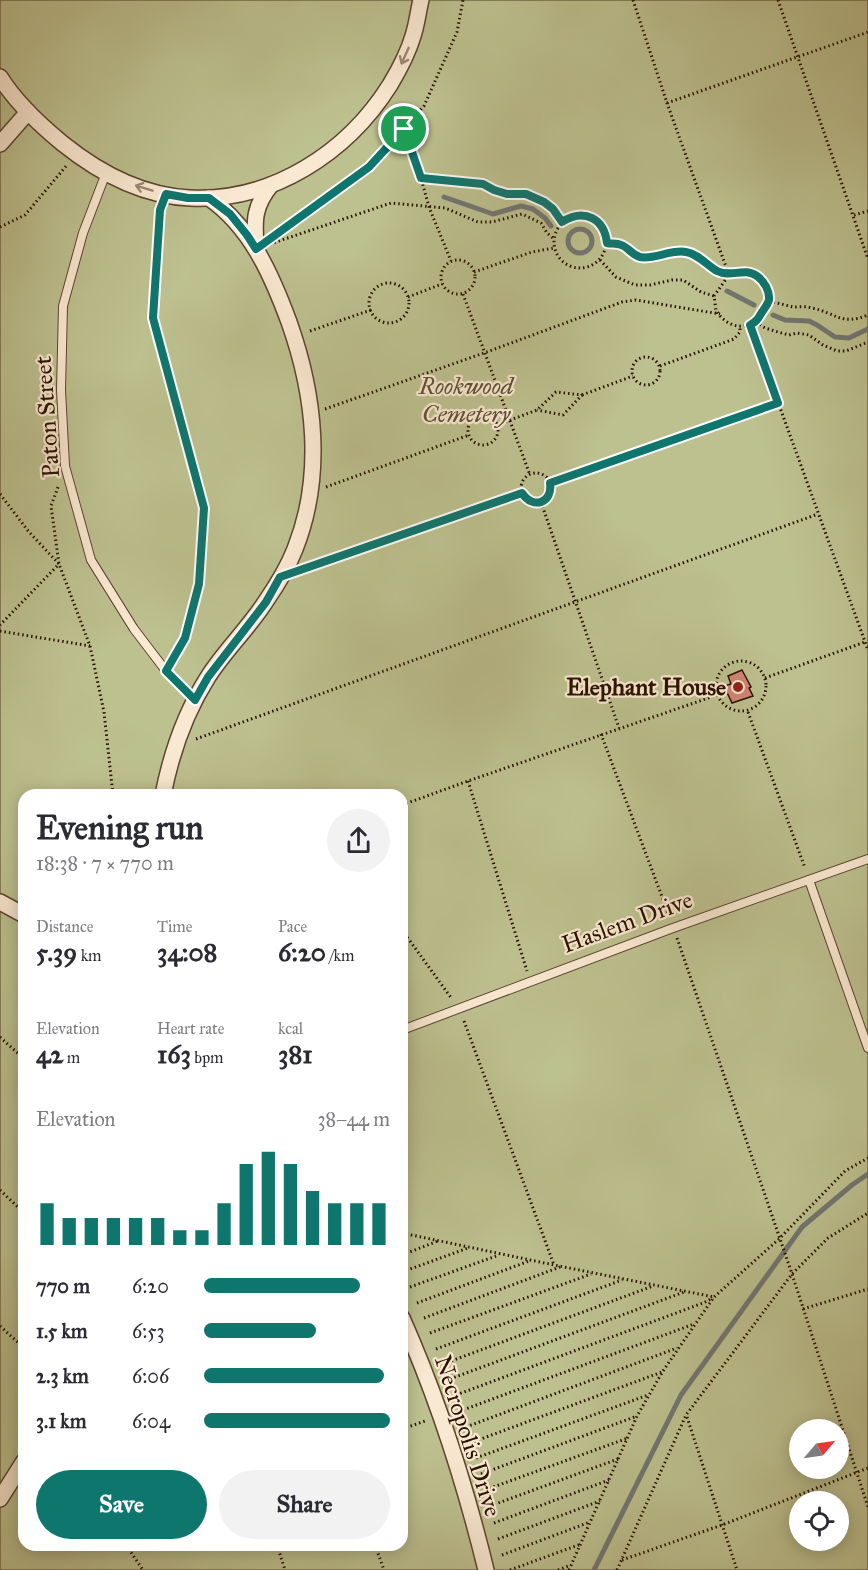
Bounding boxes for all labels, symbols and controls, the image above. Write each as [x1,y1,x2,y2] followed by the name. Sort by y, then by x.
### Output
[398,47,409,65] one-way arrow
[378,103,429,154] pin
[387,112,420,145] icon: arrive
[135,182,154,193] one-way arrow
[28,355,66,479] street label: Paton Street
[418,371,515,429] park label: Rookwood Cemetery
[566,672,726,702] place label: Elephant House
[731,680,745,694] marker: Elephant House
[36,808,203,848] text: Evening run
[327,809,390,872] button: share
[36,851,174,875] text: 18:38 · 7 × 770 m
[558,884,696,960] street label: Haslem Drive
[36,917,93,936] text: Distance
[157,917,192,936] text: Time
[278,917,307,936] text: Pace
[36,936,77,968] text: 5.39
[157,936,217,968] text: 34:08
[278,936,326,968] text: 6:20
[77,946,102,965] text: km
[326,946,354,965] text: /km
[36,1019,100,1038] text: Elevation
[157,1019,224,1038] text: Heart rate
[278,1019,303,1038] text: kcal
[36,1038,63,1070] text: 42
[157,1038,191,1070] text: 163
[278,1038,313,1070] text: 381
[63,1048,80,1067] text: m
[191,1048,224,1067] text: bpm
[36,1107,115,1131] text: Elevation
[318,1107,390,1131] text: 38–44 m
[36,1274,90,1298] text: 770 m
[132,1274,169,1298] text: 6:20
[36,1319,87,1343] text: 1.5 km
[132,1319,165,1343] text: 6:53
[428,1352,508,1520] street label: Necropolis Drive
[36,1364,89,1388] text: 2.3 km
[132,1364,169,1388] text: 6:06
[36,1409,86,1433] text: 3.1 km
[132,1409,170,1433] text: 6:04
[789,1419,849,1479] north arrow
[789,1419,849,1551] map controls
[36,1470,207,1539] button: Save
[219,1470,390,1539] button: Share
[789,1491,849,1551] button: locate

